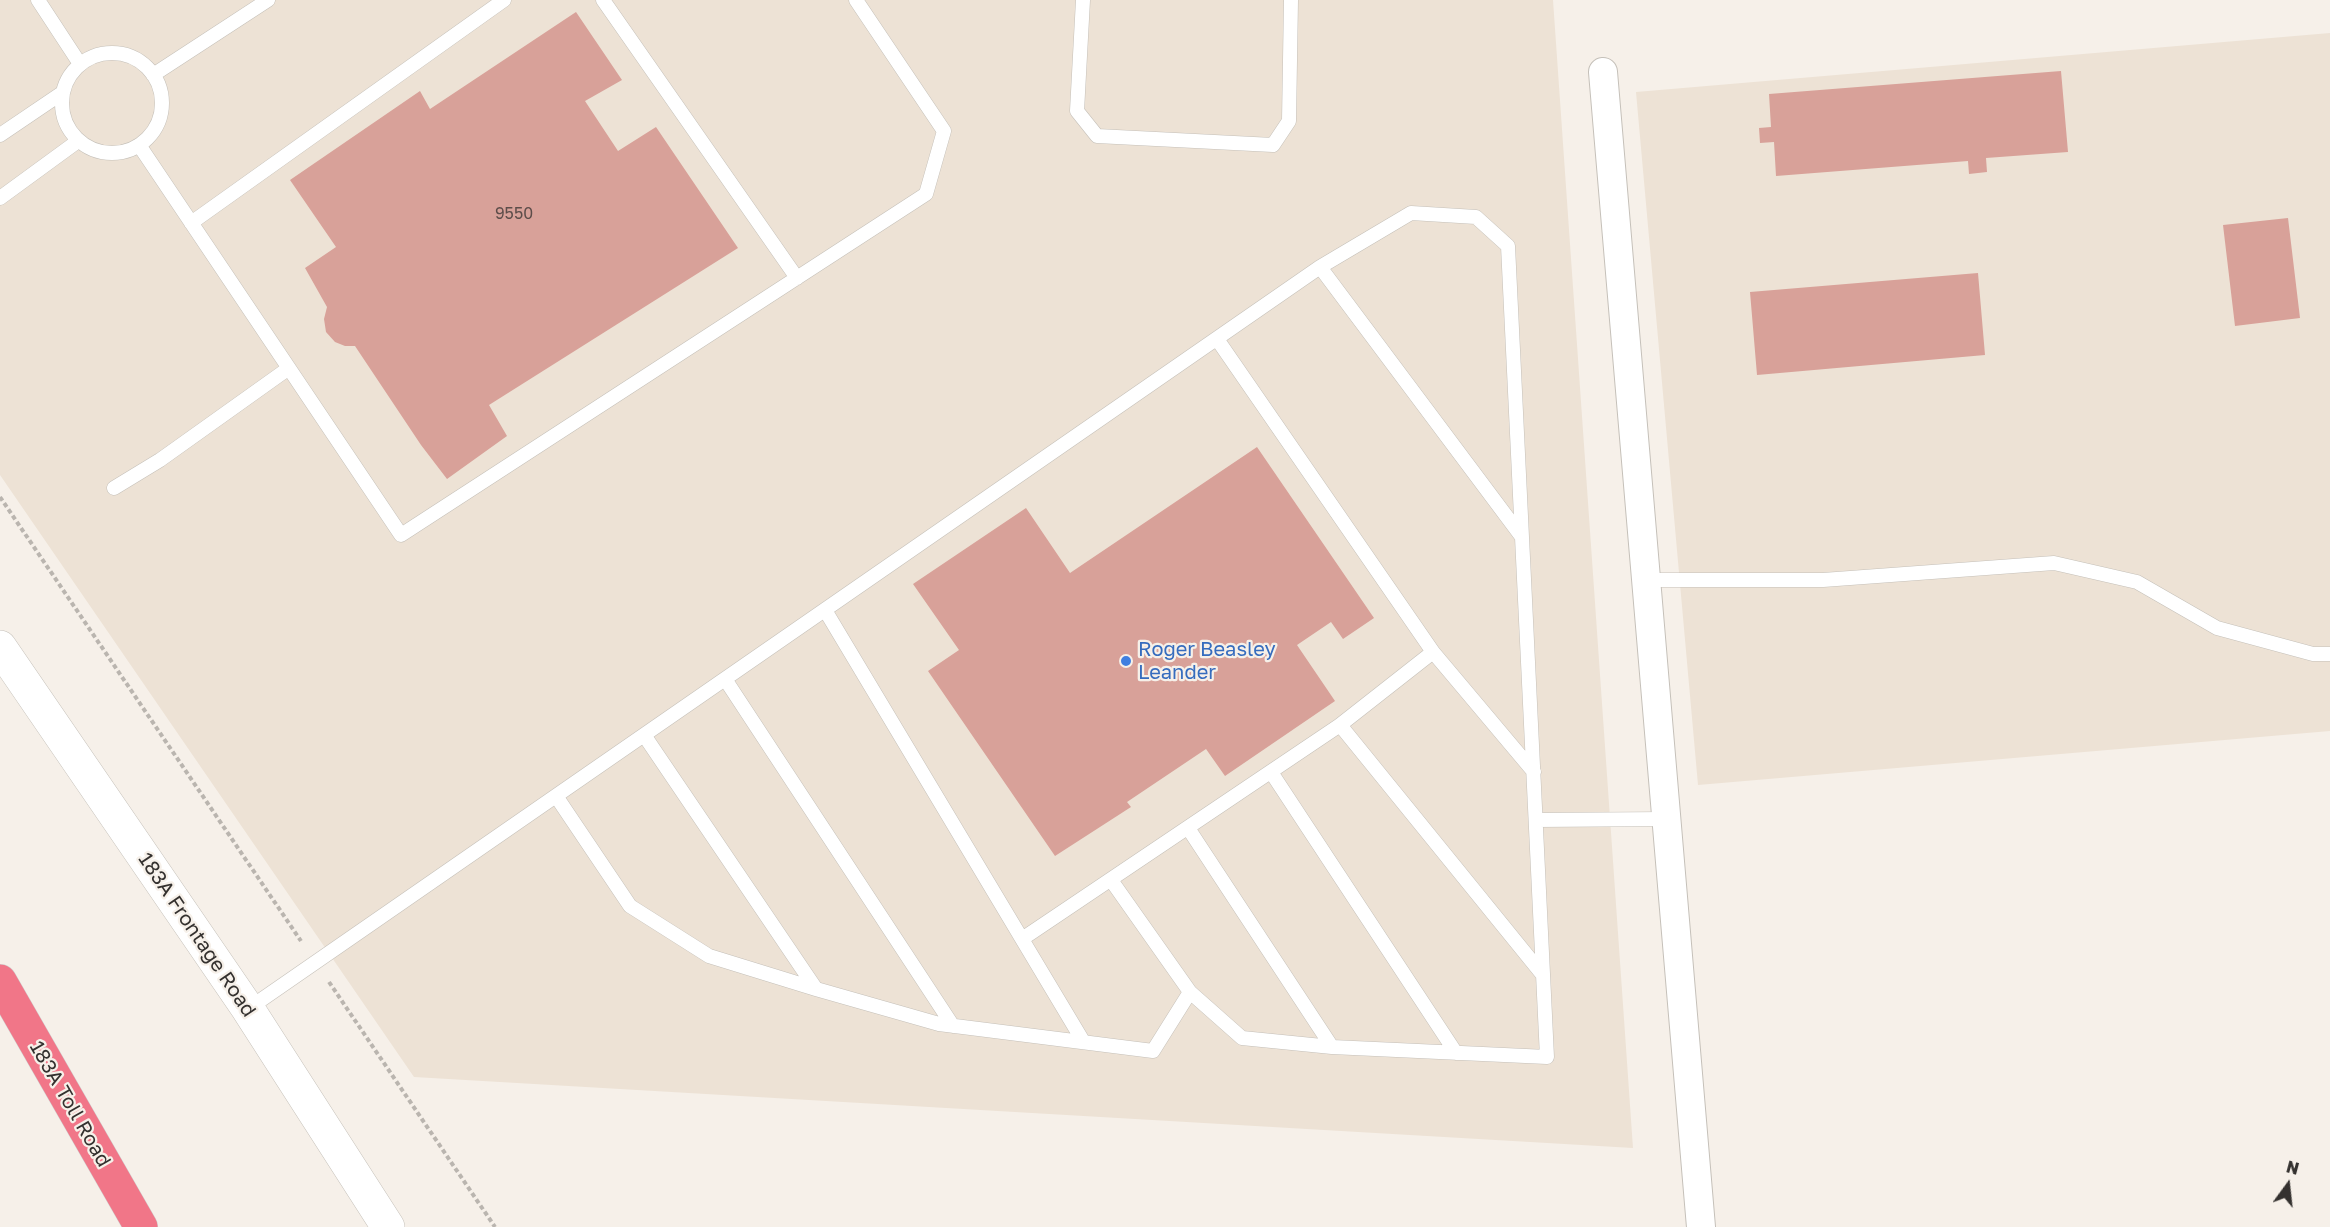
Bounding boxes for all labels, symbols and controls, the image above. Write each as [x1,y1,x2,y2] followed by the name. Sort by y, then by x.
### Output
[495,204,533,224] house number: 9550
[1138,638,1276,685] place label: Roger Beasley Leander
[1119,654,1133,668] marker: Roger Beasley Leander
[133,848,261,1022] street label: 183A Frontage Road
[24,1037,116,1171] street label: 183A Toll Road
[2258,1155,2318,1215] north arrow
[2284,1156,2301,1179] text: N

